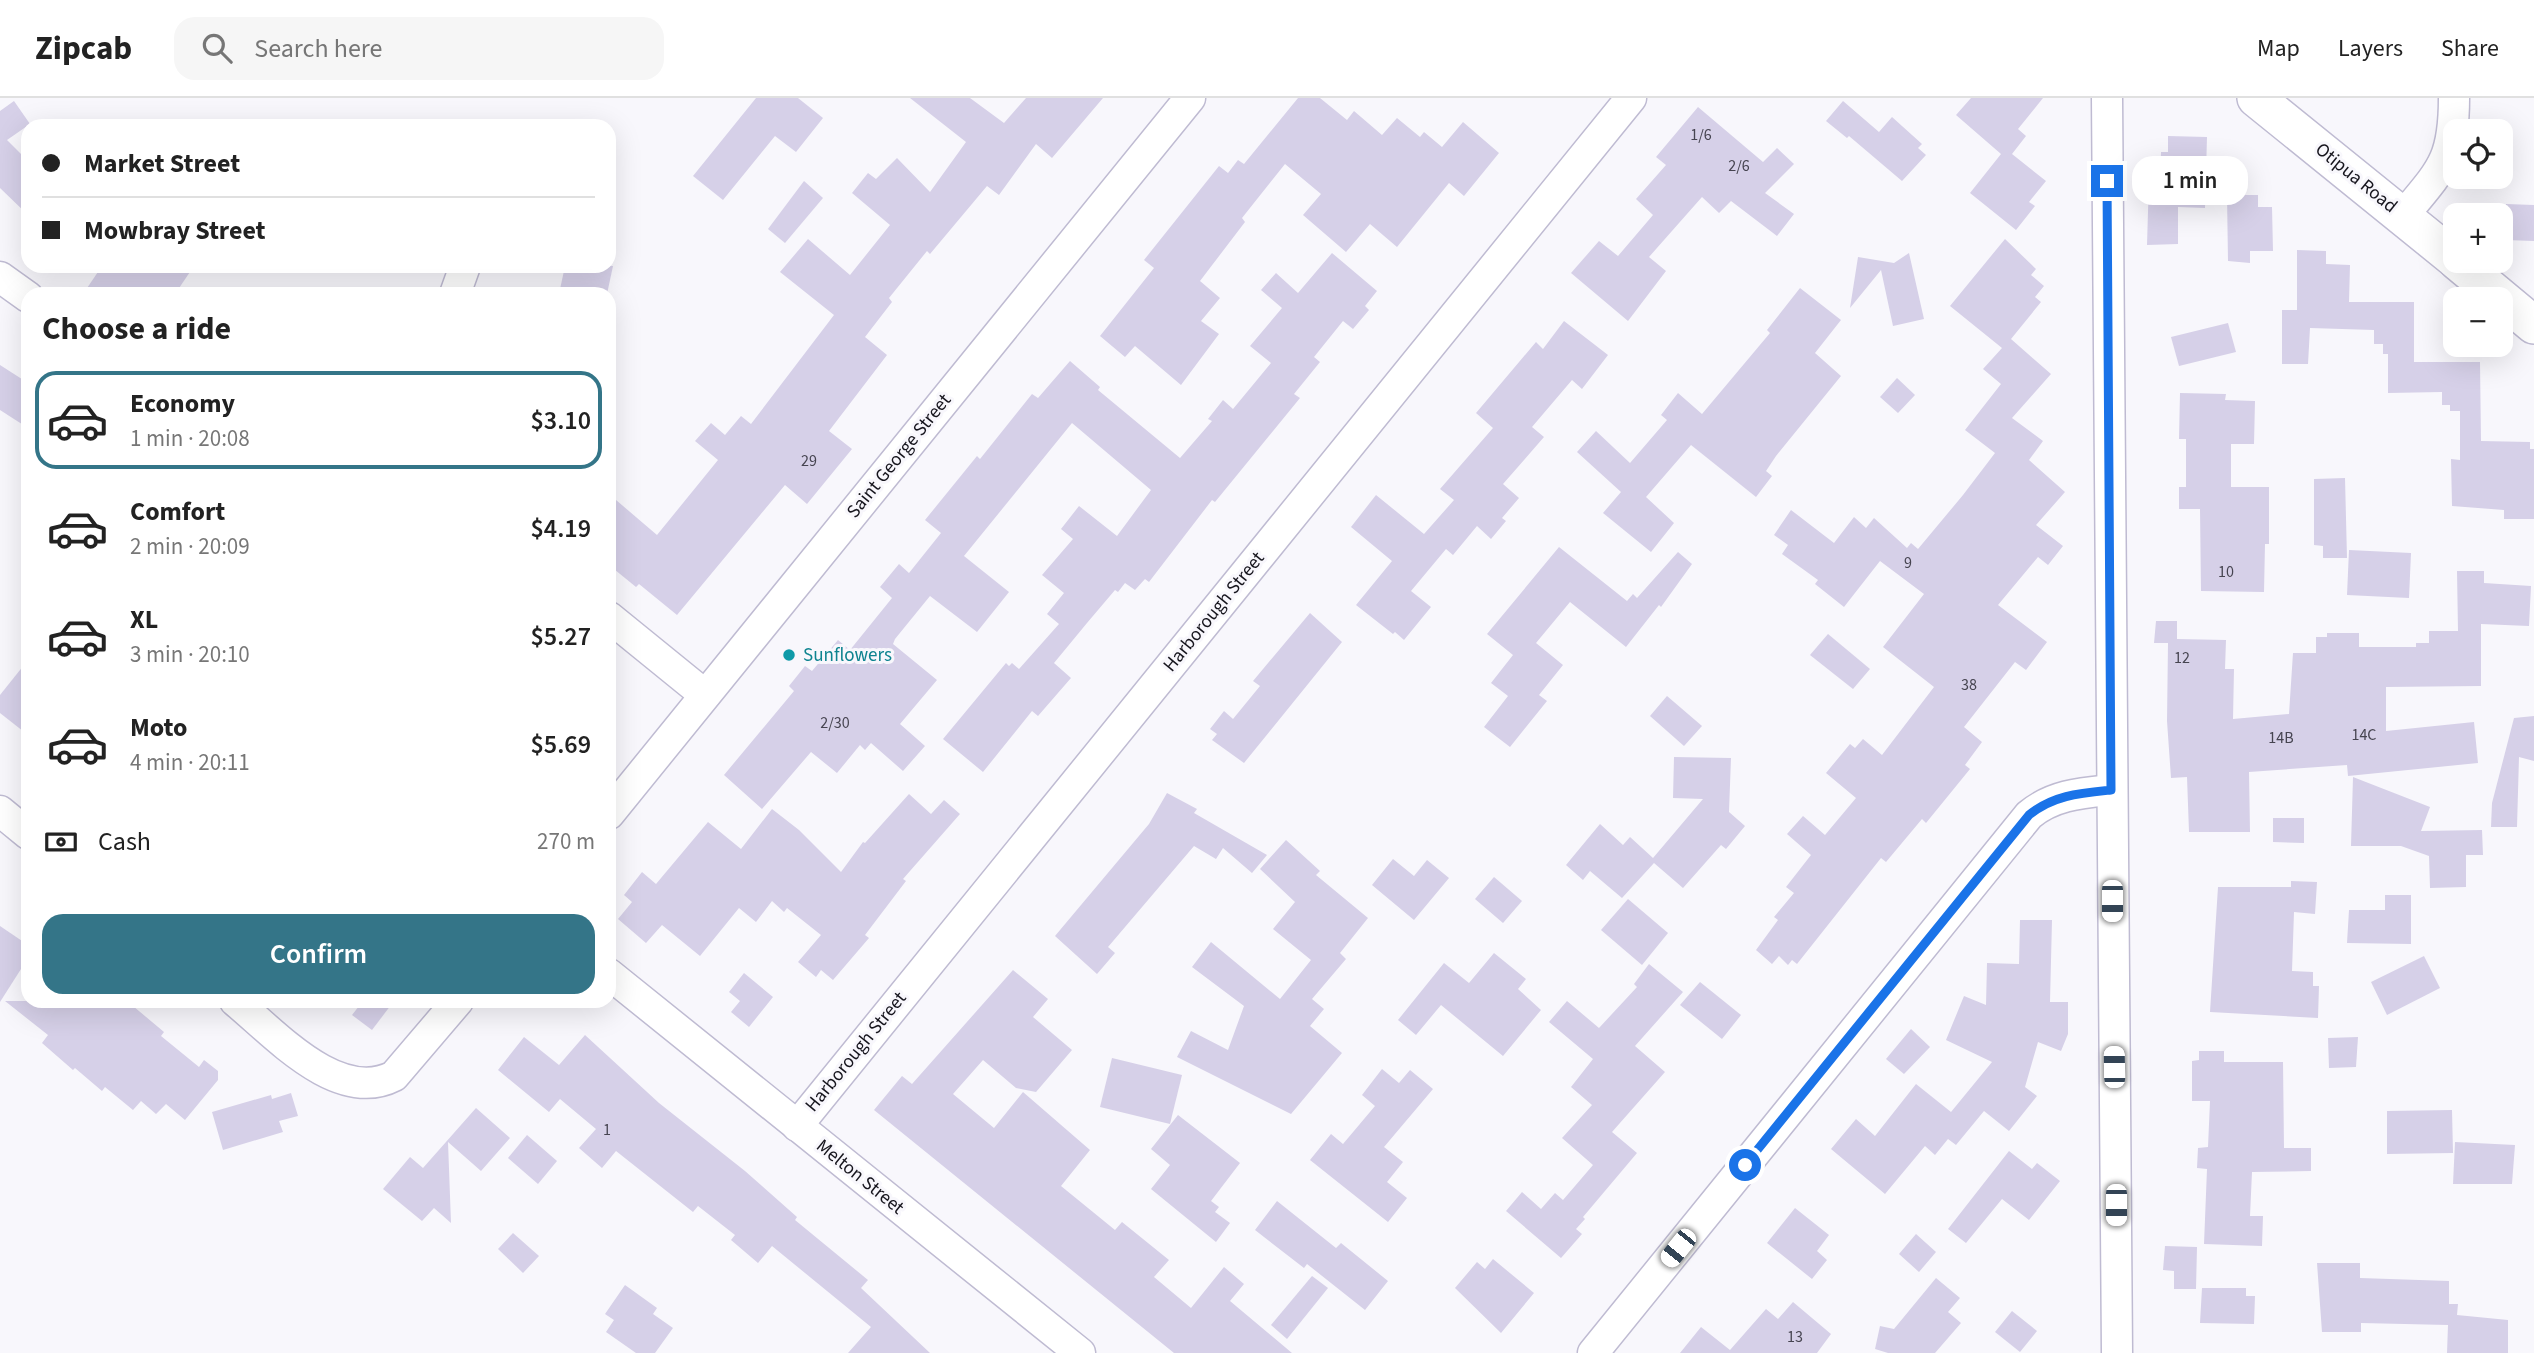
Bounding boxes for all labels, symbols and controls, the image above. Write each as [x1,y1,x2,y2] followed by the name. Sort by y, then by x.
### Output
[174,17,664,80] search box
[35,25,132,72] text: Zipcab
[198,29,236,67] icon: search
[254,30,382,67] text: Search here
[2257,31,2300,66] text: Map
[2338,31,2403,66] text: Layers
[2441,31,2499,66] text: Share
[2443,119,2513,357] map controls
[2443,119,2513,189] button: locate
[1690,124,1712,146] house number: 1/6
[2309,136,2403,220] street label: Otipua Road
[84,145,240,182] text: Market Street
[1728,155,1750,177] house number: 2/6
[2132,156,2247,206] callout: 1 min
[2163,164,2217,197] text: 1 min
[2091,165,2123,197] route end
[2443,203,2513,273] button: +
[84,212,266,249] text: Mowbray Street
[2443,287,2513,357] button: −
[42,306,231,352] text: Choose a ride
[130,385,235,422] text: Economy
[840,388,958,524] street label: Saint George Street
[46,389,109,452] icon: car
[530,402,591,439] text: $3.10
[130,422,250,455] text: 1 min · 20:08
[801,450,817,472] house number: 29
[130,493,225,530] text: Comfort
[46,497,109,560] icon: car
[530,510,591,547] text: $4.19
[130,530,250,563] text: 2 min · 20:09
[1157,546,1271,678] street label: Harborough Street
[1904,552,1912,574] house number: 9
[2218,561,2234,583] house number: 10
[130,601,158,638] text: XL
[46,605,109,668] icon: car
[530,618,591,655] text: $5.27
[130,638,250,671] text: 3 min · 20:10
[803,642,892,669] place label: Sunflowers
[781,647,797,663] marker: Sunflowers
[2174,647,2190,669] house number: 12
[1961,674,1977,696] house number: 38
[130,709,187,746] text: Moto
[820,712,850,734] house number: 2/30
[46,713,109,776] icon: car
[2351,724,2377,746] house number: 14C
[530,726,591,763] text: $5.69
[2268,727,2294,749] house number: 14B
[130,746,250,779] text: 4 min · 20:11
[42,823,80,861] icon: cash
[98,823,151,860] text: Cash
[537,825,595,858] text: 270 m
[2102,880,2123,922] car
[42,914,595,994] button: Confirm
[799,986,913,1118] street label: Harborough Street
[2104,1046,2125,1088] car
[603,1119,611,1141] house number: 1
[810,1133,910,1221] street label: Melton Street
[1729,1149,1761,1181] route start
[2106,1184,2127,1226] car
[1657,1225,1700,1271] car
[1787,1326,1803,1348] house number: 13

